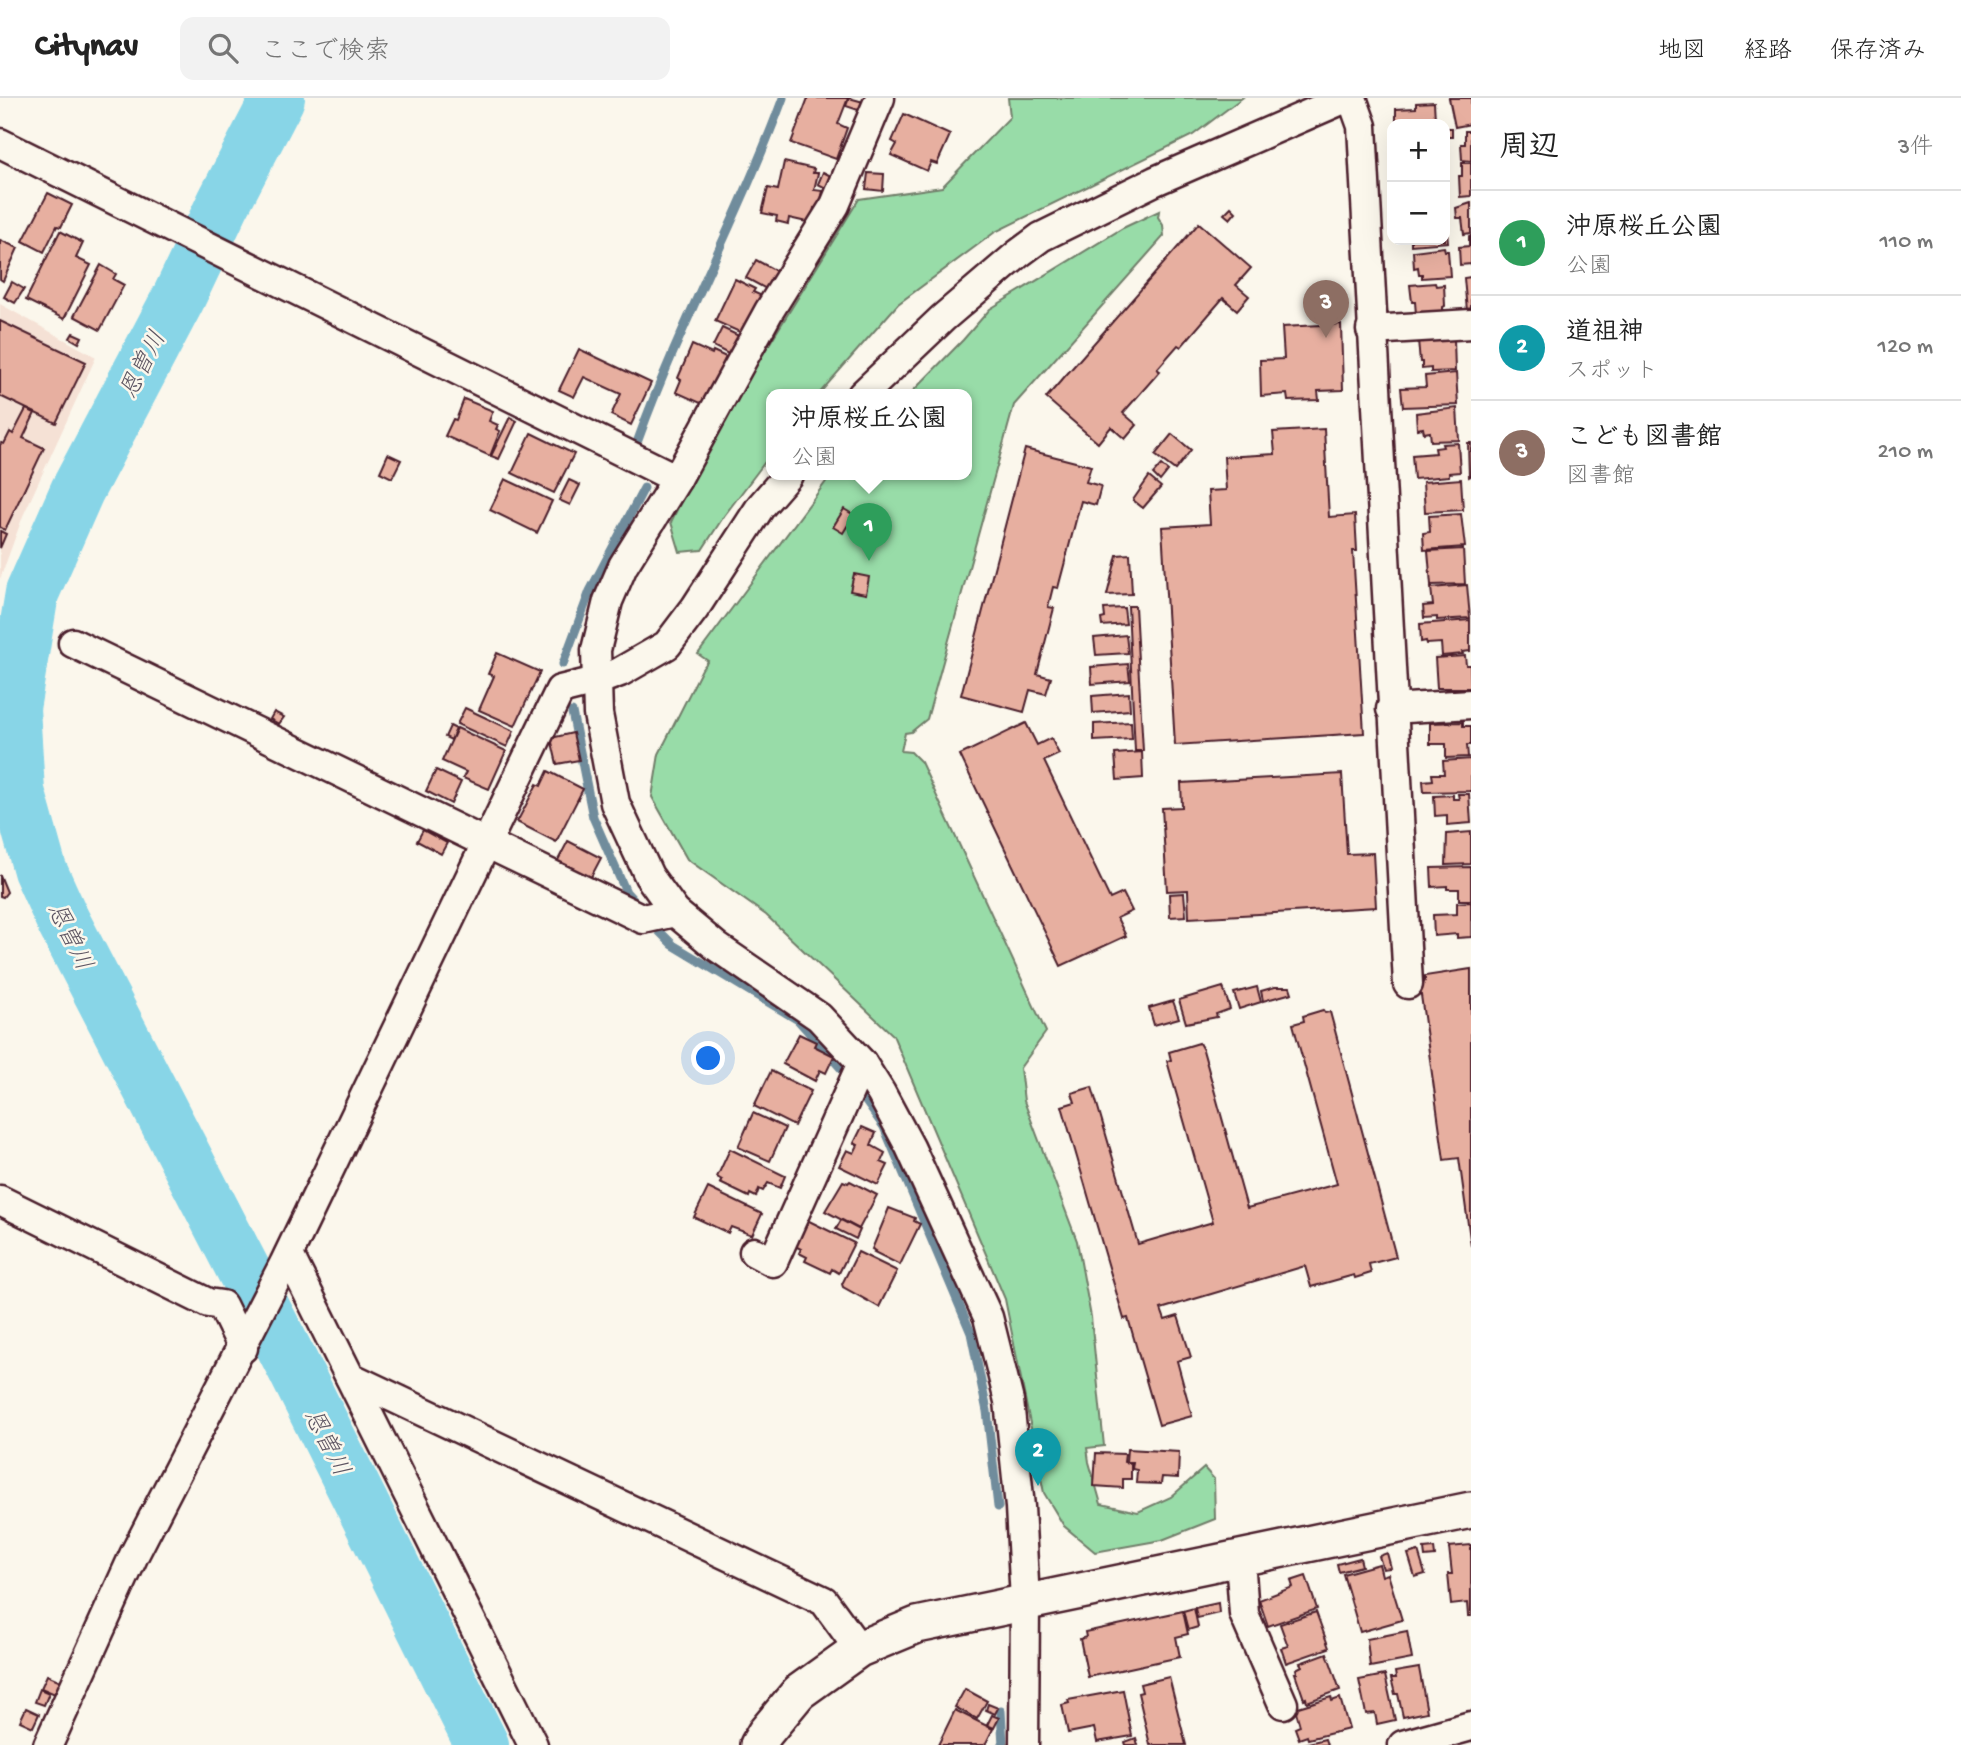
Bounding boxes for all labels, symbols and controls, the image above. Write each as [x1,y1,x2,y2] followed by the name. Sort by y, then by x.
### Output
[180,17,670,80] search box
[35,29,138,67] text: Citynav
[204,29,242,67] icon: search
[260,38,390,69] text: ここで検索
[1658,38,1706,67] text: 地図
[1744,38,1792,67] text: 経路
[1830,38,1926,67] text: 保存済み
[1387,119,1450,245] map controls
[1387,119,1450,182] button: +
[1499,132,1559,167] text: 周辺
[1898,135,1933,162] text: 3件
[1387,182,1450,245] button: −
[1566,214,1722,245] text: 沖原桜丘公園
[1517,229,1527,256] text: 1
[1880,229,1933,256] text: 110 m
[1566,254,1612,281] text: 公園
[1303,280,1349,338] pin: 3
[1566,319,1644,350] text: 道祖神
[115,326,174,404] water label: 恩曽川
[1516,334,1528,361] text: 2
[1878,334,1933,361] text: 120 m
[1566,359,1658,386] text: スポット
[766,389,972,480] popup
[791,406,947,437] text: 沖原桜丘公園
[1566,424,1722,455] text: こども図書館
[1516,439,1528,466] text: 3
[1878,439,1933,466] text: 210 m
[791,446,837,473] text: 公園
[1566,464,1635,491] text: 図書館
[846,503,892,561] pin: 1
[39,898,98,976] water label: 恩曽川
[691,1041,725,1075] your location
[296,1404,355,1482] water label: 恩曽川
[1015,1428,1061,1486] pin: 2

